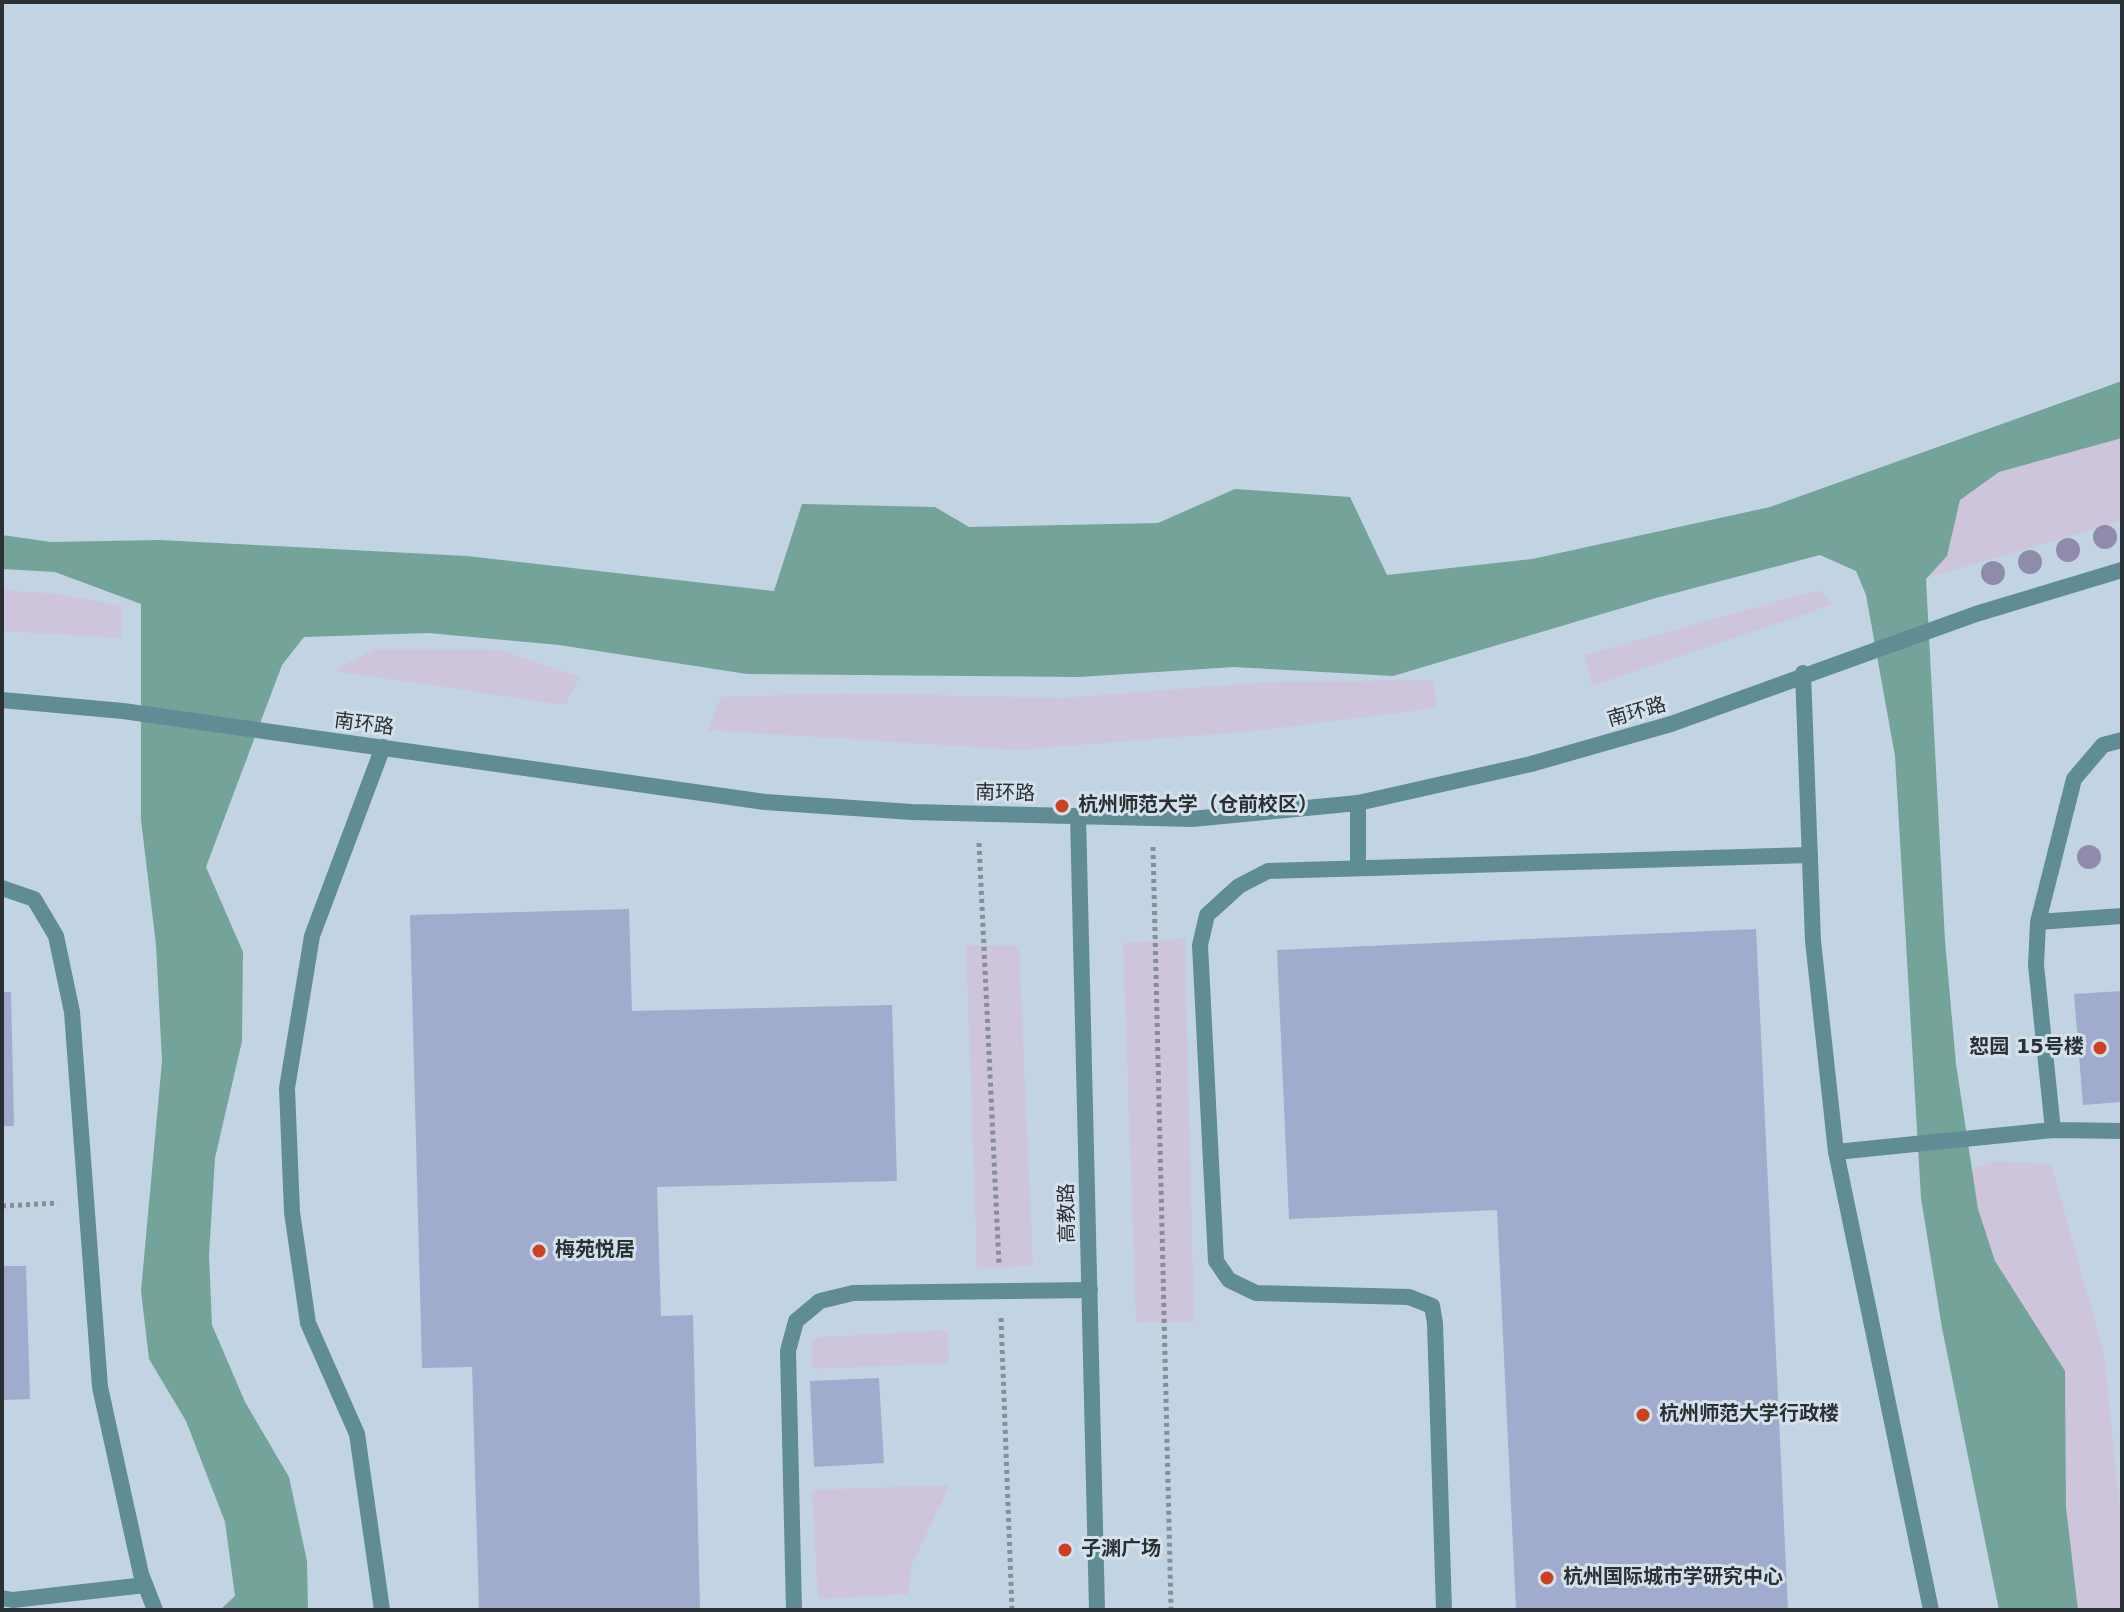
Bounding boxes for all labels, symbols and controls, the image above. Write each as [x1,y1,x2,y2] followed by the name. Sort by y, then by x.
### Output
[1605,693,1669,733] street label: 南环路
[333,709,395,741] street label: 南环路
[975,781,1035,807] street label: 南环路
[1078,794,1318,818] place label: 杭州师范大学（仓前校区）
[1053,797,1071,815] marker: 杭州师范大学（仓前校区）
[1969,1036,2084,1060] place label: 恕园 15号楼
[2091,1039,2109,1057] marker: 恕园 15号楼
[1055,1183,1081,1243] street label: 高教路
[555,1239,635,1263] place label: 梅苑悦居
[530,1242,548,1260] marker: 梅苑悦居
[1659,1403,1839,1427] place label: 杭州师范大学行政楼
[1634,1406,1652,1424] marker: 杭州师范大学行政楼
[1081,1538,1161,1562] place label: 子渊广场
[1056,1541,1074,1559] marker: 子渊广场
[1563,1566,1783,1590] place label: 杭州国际城市学研究中心
[1538,1569,1556,1587] marker: 杭州国际城市学研究中心

